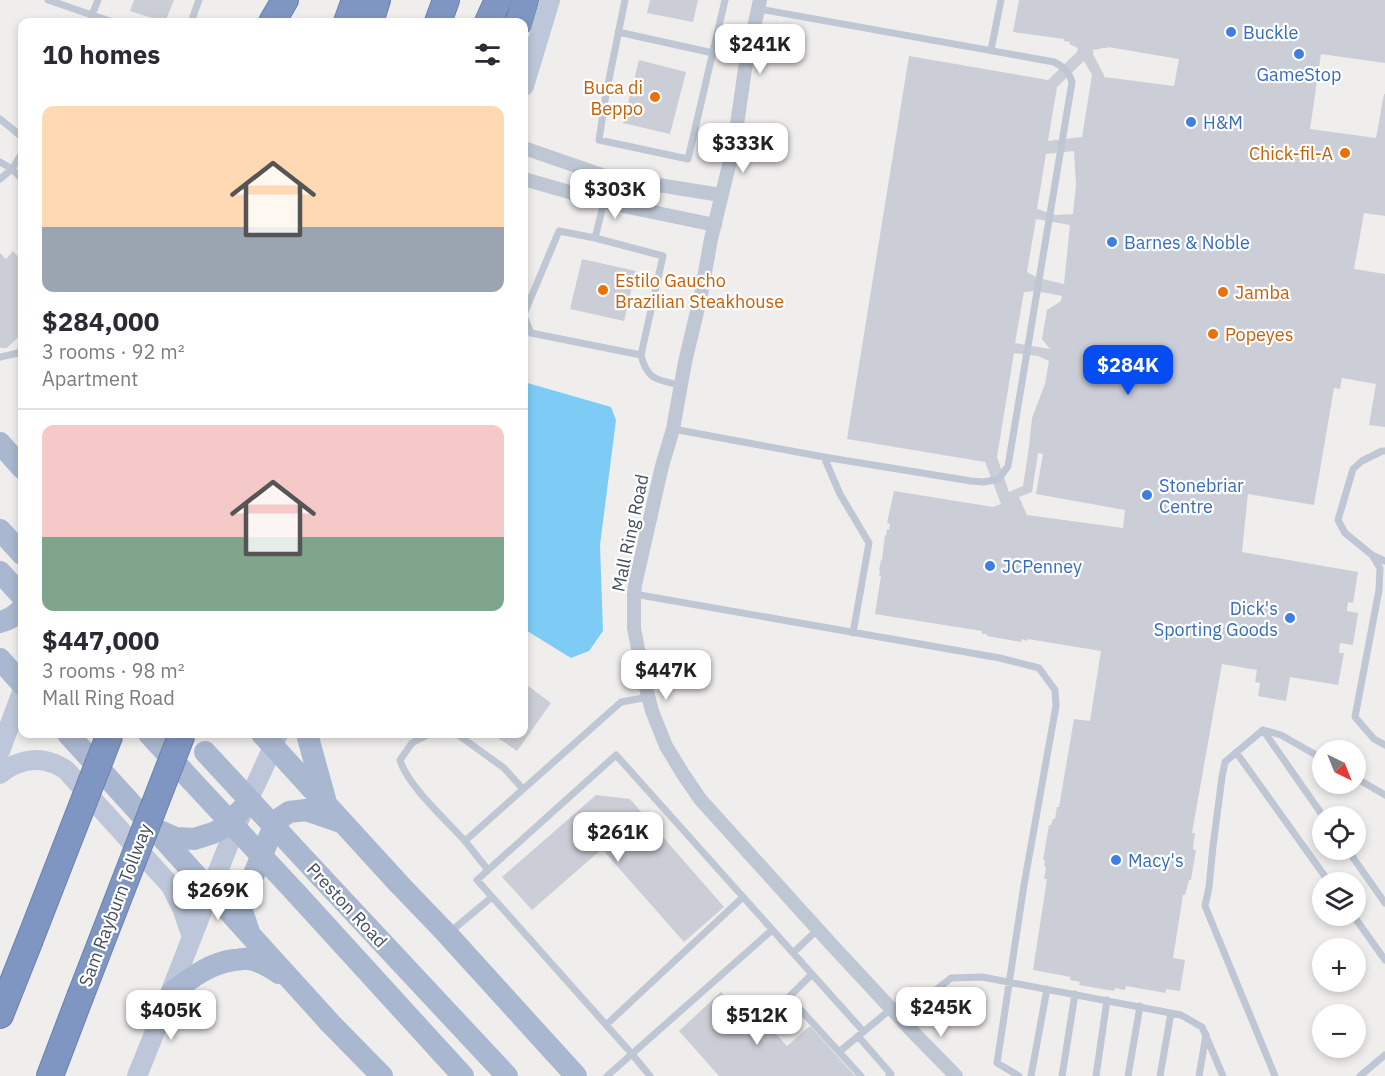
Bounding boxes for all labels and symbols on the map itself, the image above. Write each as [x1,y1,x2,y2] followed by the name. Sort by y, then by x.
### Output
[1243,21,1298,44] place label: Buckle
[718,24,802,75] pin: $241K
[1224,25,1238,39] marker: Buckle
[1292,47,1306,61] marker: GameStop
[1257,63,1341,86] place label: GameStop
[583,76,643,120] place label: Buca di Beppo
[648,90,662,104] marker: Buca di Beppo
[1203,111,1243,134] place label: H&M
[1184,115,1198,129] marker: H&M
[701,123,785,174] pin: $333K
[1249,142,1333,165] place label: Chick-fil-A
[1338,146,1352,160] marker: Chick-fil-A
[573,169,657,220] pin: $303K
[1124,231,1250,254] place label: Barnes & Noble
[1105,235,1119,249] marker: Barnes & Noble
[615,269,784,313] place label: Estilo Gaucho Brazilian Steakhouse
[1235,281,1290,304] place label: Jamba
[596,283,610,297] marker: Estilo Gaucho Brazilian Steakhouse
[1216,285,1230,299] marker: Jamba
[1225,323,1293,346] place label: Popeyes
[1206,327,1220,341] marker: Popeyes
[1086,345,1170,396] pin: $284K
[606,472,654,594] street label: Mall Ring Road
[1159,474,1244,518] place label: Stonebriar Centre
[1140,488,1154,502] marker: Stonebriar Centre
[1002,555,1082,578] place label: JCPenney
[983,559,997,573] marker: JCPenney
[1154,597,1278,641] place label: Dick's Sporting Goods
[1283,611,1297,625] marker: Dick's Sporting Goods
[624,650,708,701] pin: $447K
[1312,740,1366,794] north arrow
[576,812,660,863] pin: $261K
[73,820,157,990] street label: Sam Rayburn Tollway
[1128,849,1184,872] place label: Macy's
[1109,853,1123,867] marker: Macy's
[302,858,392,952] street label: Preston Road
[176,870,260,921] pin: $269K
[899,987,983,1038] pin: $245K
[129,990,213,1041] pin: $405K
[715,995,799,1046] pin: $512K

